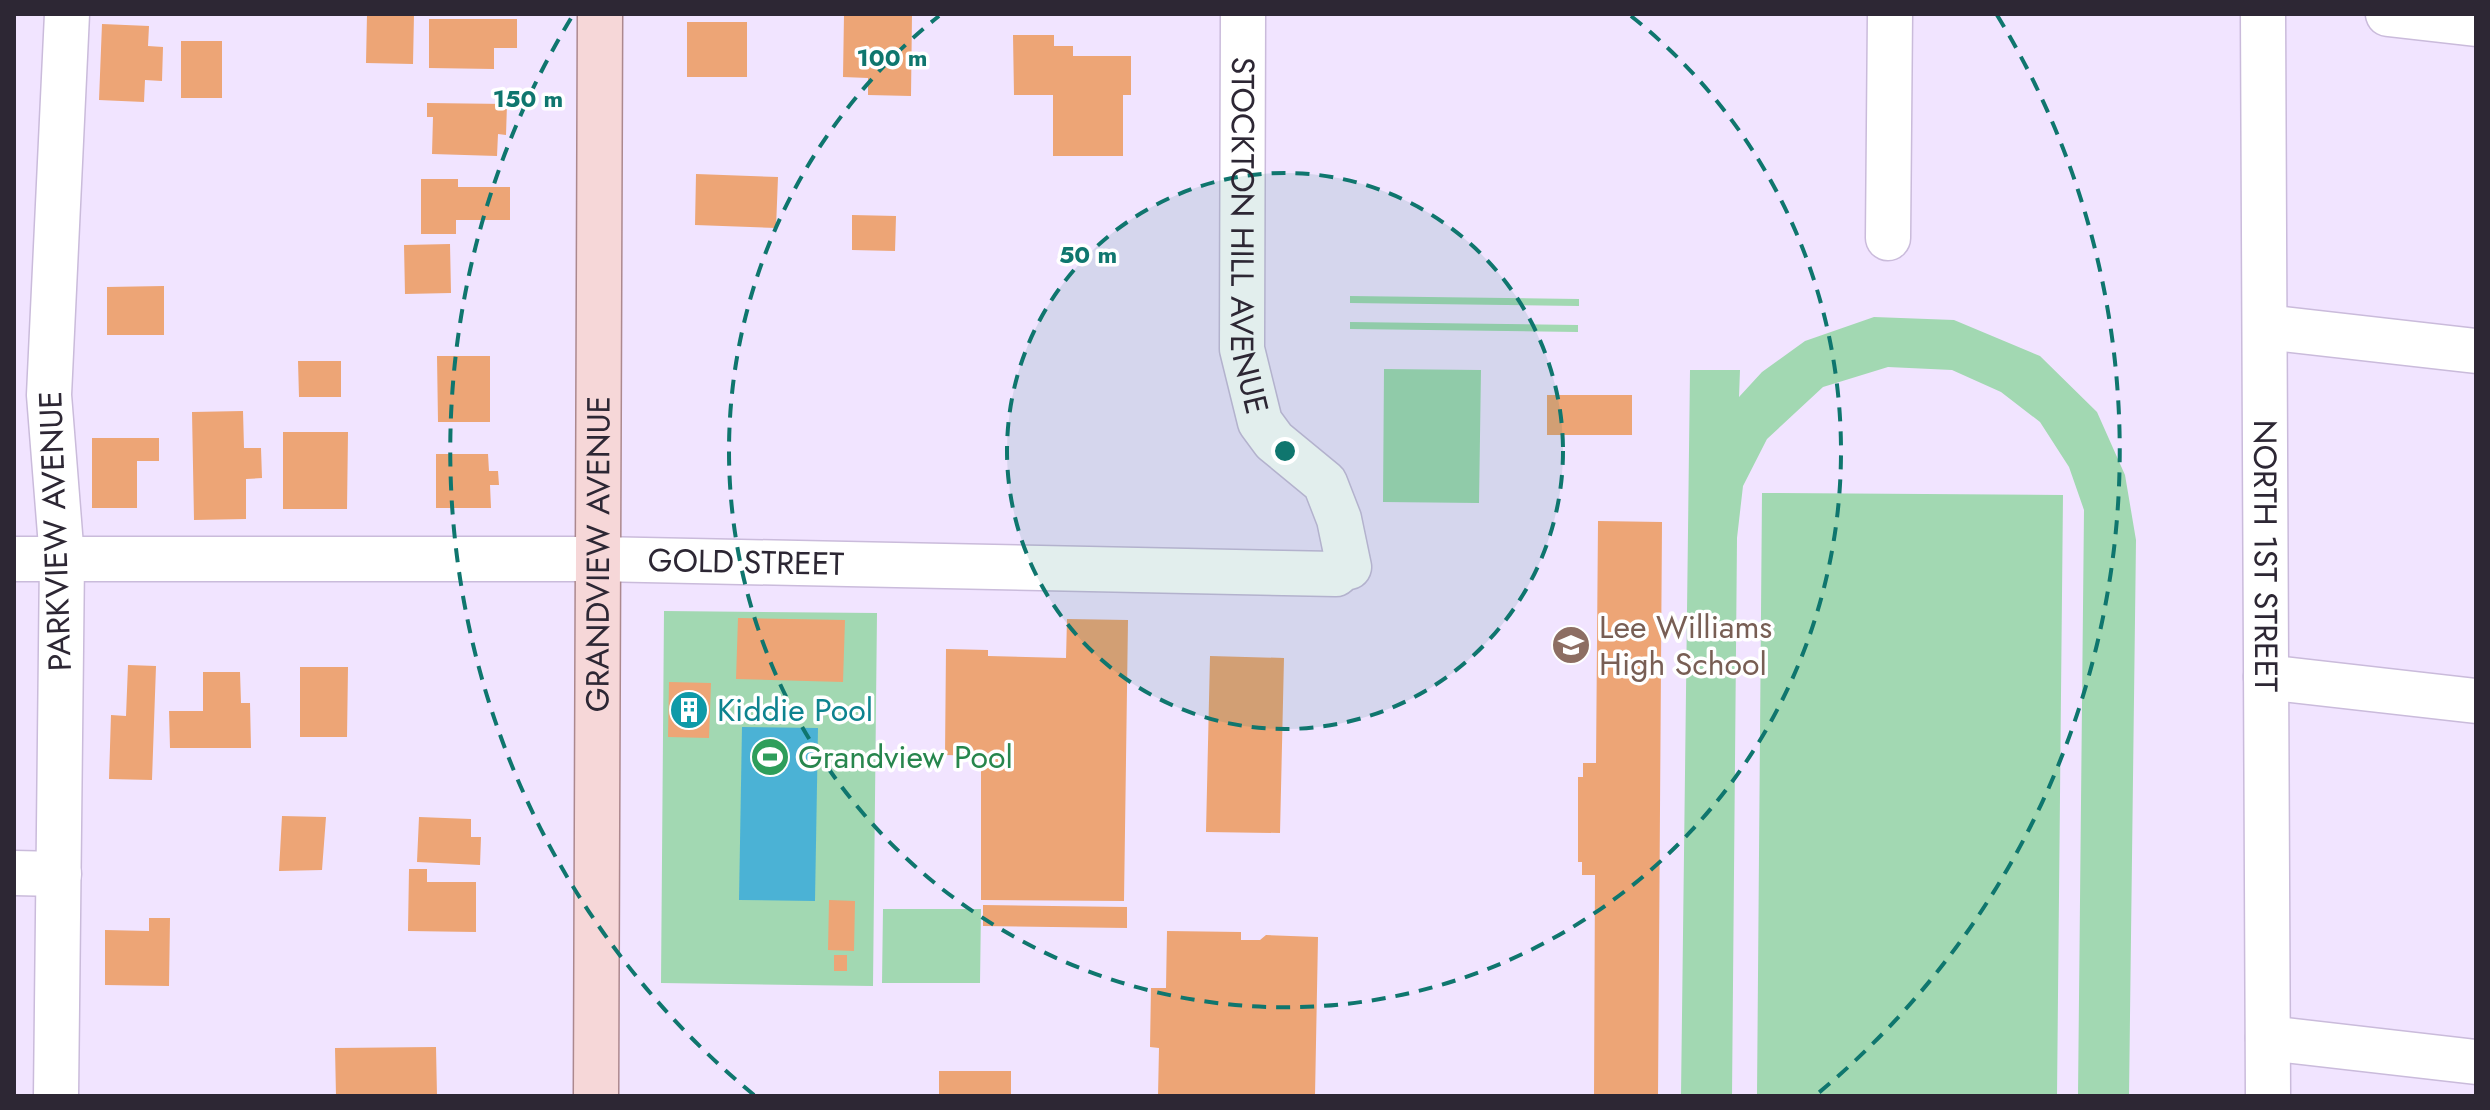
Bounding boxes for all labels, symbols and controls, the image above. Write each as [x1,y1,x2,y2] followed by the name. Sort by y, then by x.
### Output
[857,40,927,75] text: 100 m
[1219,57,1280,419] street label: STOCKTON HILL AVENUE
[493,81,563,116] text: 150 m
[1059,237,1117,272] text: 50 m
[27,390,83,672] street label: PARKVIEW AVENUE
[574,396,622,712] street label: GRANDVIEW AVENUE
[2242,420,2289,692] street label: NORTH 1ST STREET
[1271,437,1299,465] centre of rings
[647,537,845,587] street label: GOLD STREET
[1599,604,1772,687] place label: Lee Williams High School
[1550,624,1592,666] school or university icon: Lee Williams High School
[717,687,873,733] place label: Kiddie Pool
[668,689,710,731] building icon: Kiddie Pool
[798,734,1013,780] place label: Grandview Pool
[749,736,791,778] sports icon: Grandview Pool

